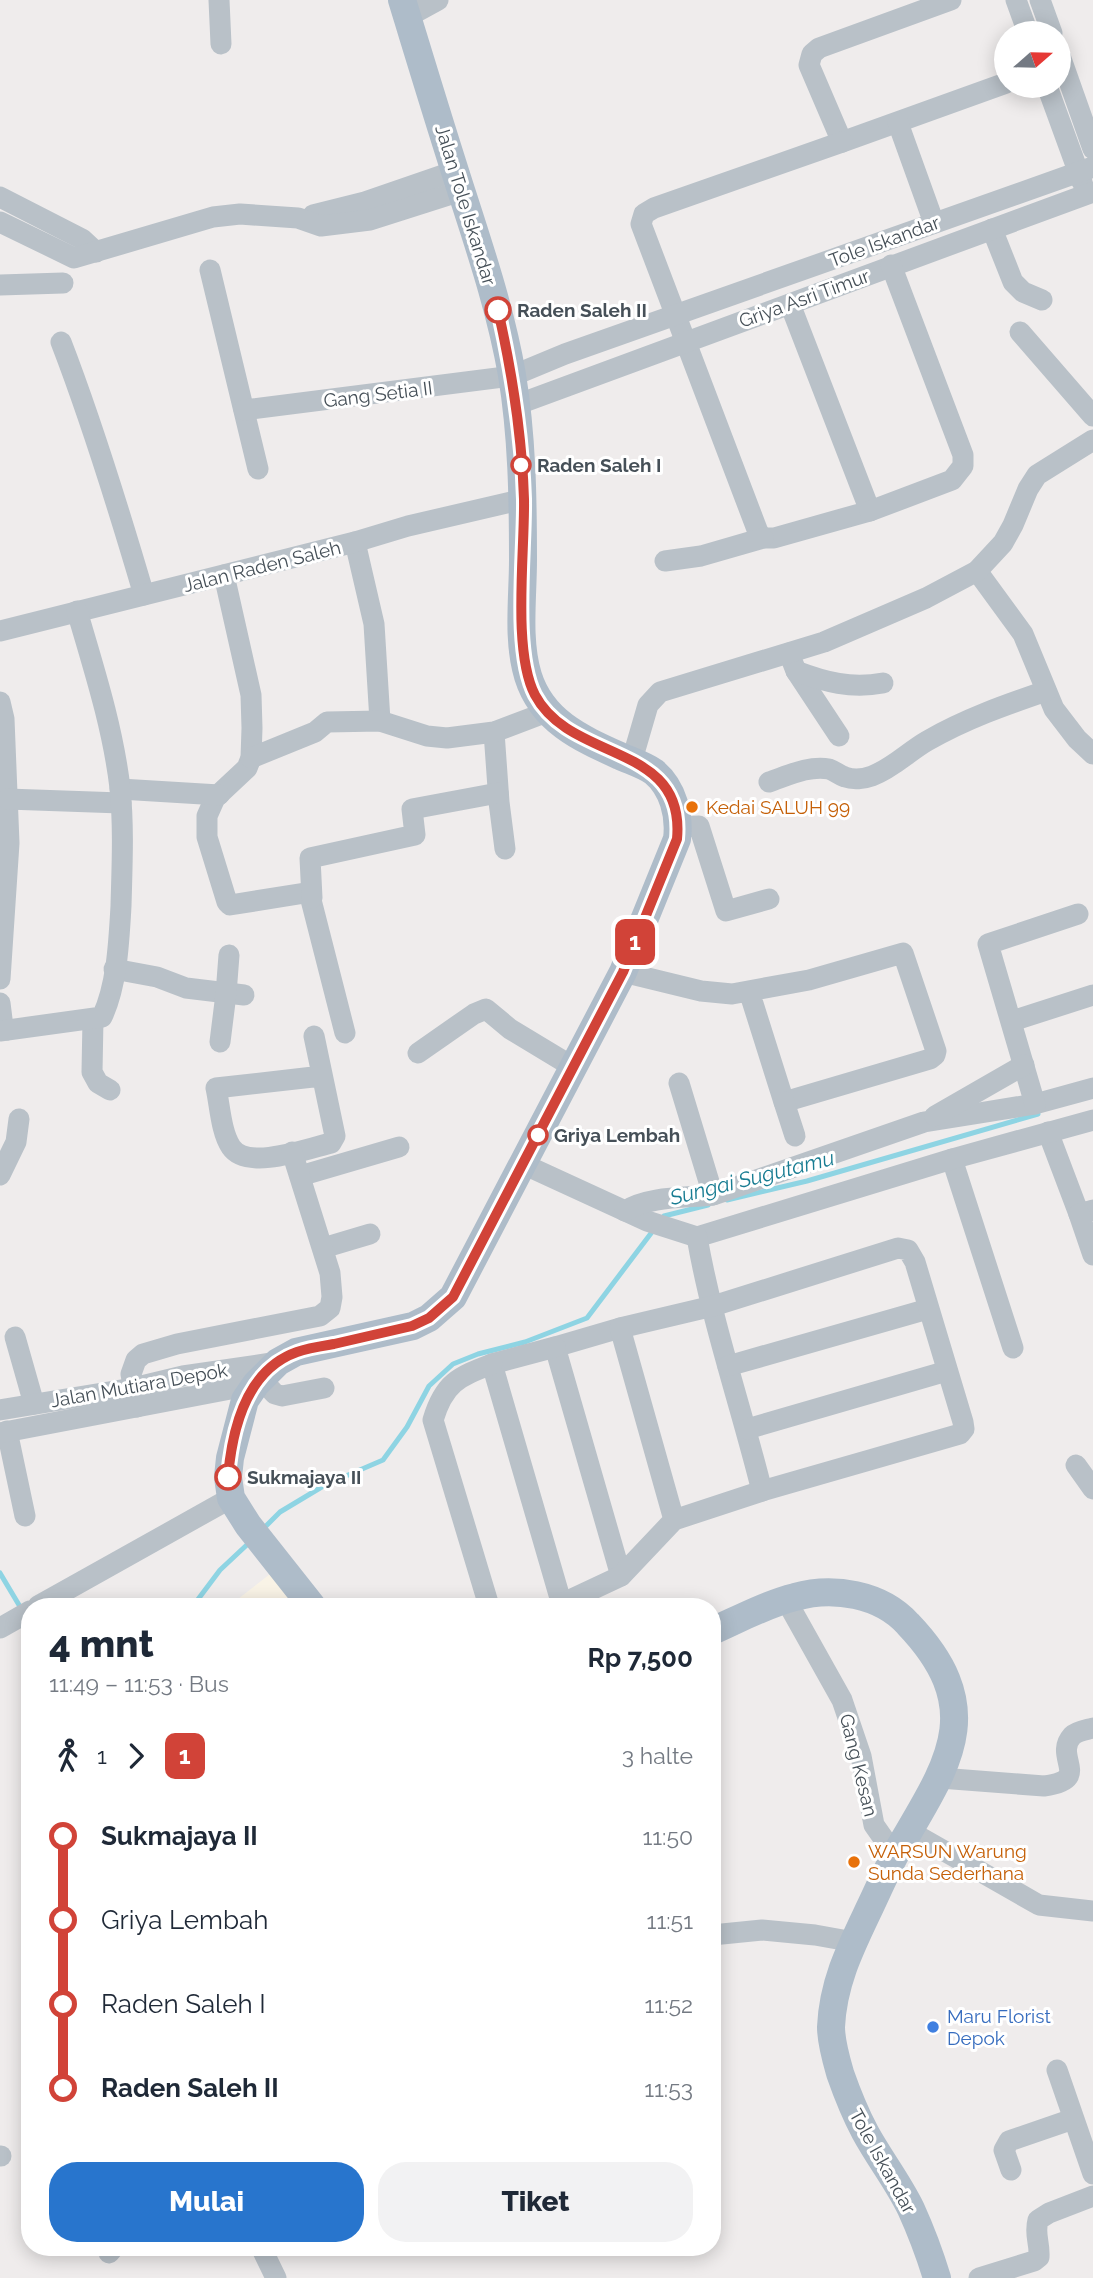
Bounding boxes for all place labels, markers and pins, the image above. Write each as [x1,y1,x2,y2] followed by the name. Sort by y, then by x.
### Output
[485,297,511,323] marker: Raden Saleh II
[517,299,647,321] place label: Raden Saleh II
[537,454,661,476] place label: Raden Saleh I
[511,455,531,475] marker: Raden Saleh I
[706,796,850,818] place label: Kedai SALUH 99
[684,799,700,815] marker: Kedai SALUH 99
[554,1124,680,1146] place label: Griya Lembah
[528,1125,548,1145] marker: Griya Lembah
[215,1464,241,1490] marker: Sukmajaya II
[247,1466,362,1488] place label: Sukmajaya II
[868,1840,1027,1884] place label: WARSUN Warung Sunda Sederhana
[846,1854,862,1870] marker: WARSUN Warung Sunda Sederhana
[947,2005,1051,2049] place label: Maru Florist Depok
[925,2019,941,2035] marker: Maru Florist Depok

